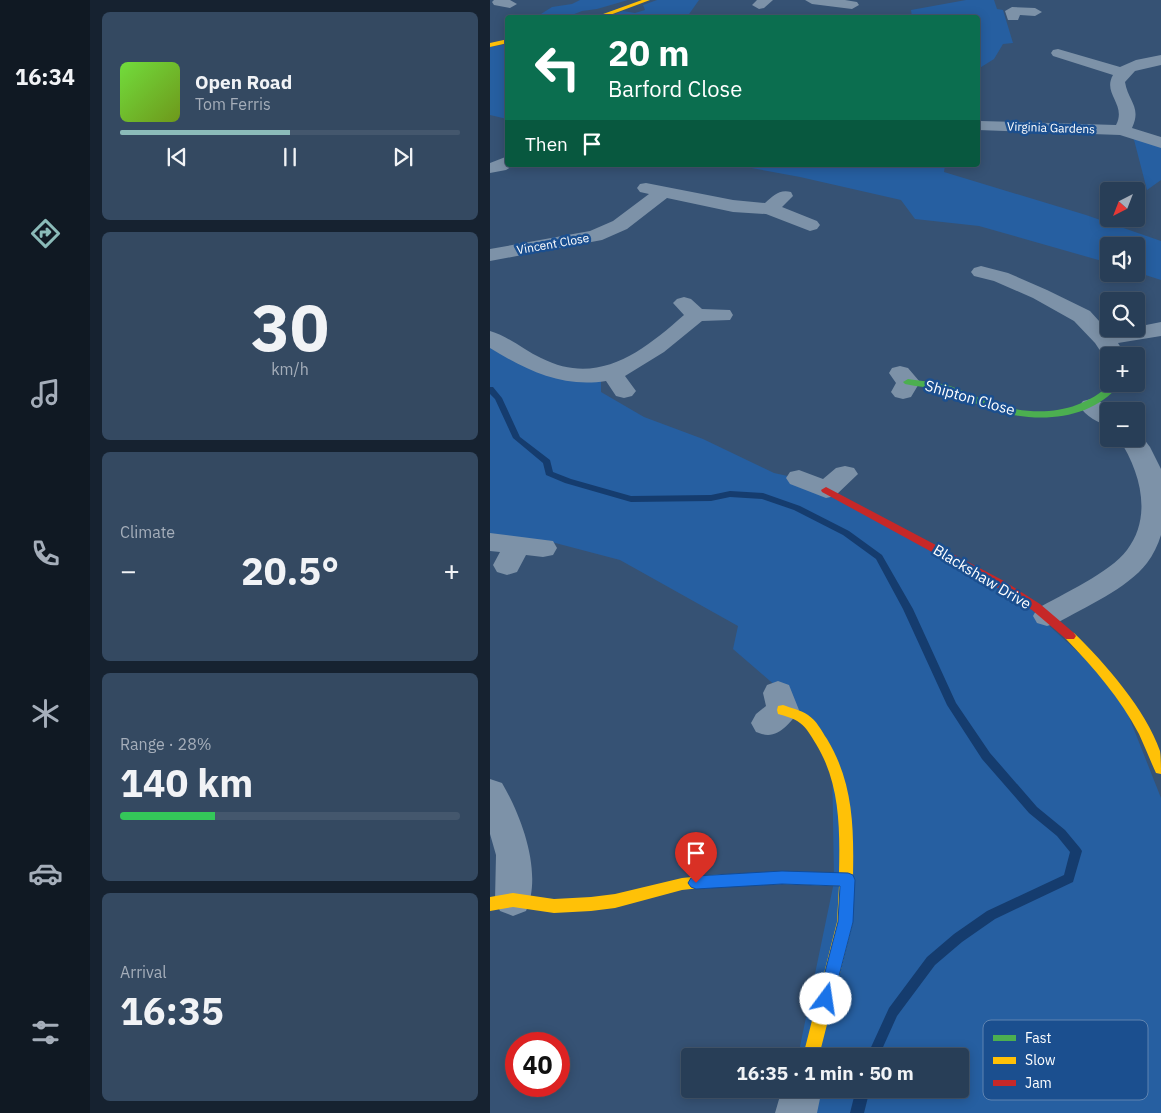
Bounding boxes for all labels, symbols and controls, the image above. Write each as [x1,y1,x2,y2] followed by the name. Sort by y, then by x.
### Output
[608,30,690,76] text: 20 m
[525,35,590,100] icon: left
[15,62,75,91] text: 16:34
[195,70,292,94] text: Open Road
[608,74,742,103] text: Barford Close
[195,94,271,114] text: Tom Ferris
[1007,118,1095,137] street label: Virginia Gardens
[578,130,606,158] icon: arrive
[525,132,568,156] text: Then
[163,143,191,171] icon: previous
[276,143,304,171] icon: pause
[389,143,417,171] icon: next
[1100,182,1145,228] north arrow
[1100,182,1145,447] map controls
[28,216,63,251] icon: directions
[515,230,591,257] street label: Vincent Close
[1100,237,1145,282] button: sound
[251,284,329,369] text: 30
[1100,292,1145,337] button: search
[1100,347,1145,392] button: +
[271,359,309,379] text: km/h
[28,376,63,411] icon: music
[923,376,1017,419] street label: Shipton Close
[1100,402,1145,447] button: −
[120,522,175,542] text: Climate
[28,536,63,571] icon: phone
[930,540,1035,613] street label: Blackshaw Drive
[241,546,339,595] text: 20.5°
[120,552,137,589] text: −
[443,552,460,589] text: +
[28,696,63,731] icon: climate
[120,734,212,754] text: Range · 28%
[120,758,253,807] text: 140 km
[675,832,717,883] pin
[682,839,710,867] icon: arrive
[28,856,63,891] icon: car
[120,962,167,982] text: Arrival
[799,972,851,1024] position arrow
[120,986,224,1035] text: 16:35
[28,1015,63,1050] icon: filters
[983,1020,1148,1100] legend
[1025,1029,1051,1047] text: Fast
[505,1032,570,1097] speed limit sign: 40
[1025,1051,1056,1069] text: Slow
[736,1061,914,1085] text: 16:35 · 1 min · 50 m
[1025,1074,1052,1092] text: Jam

